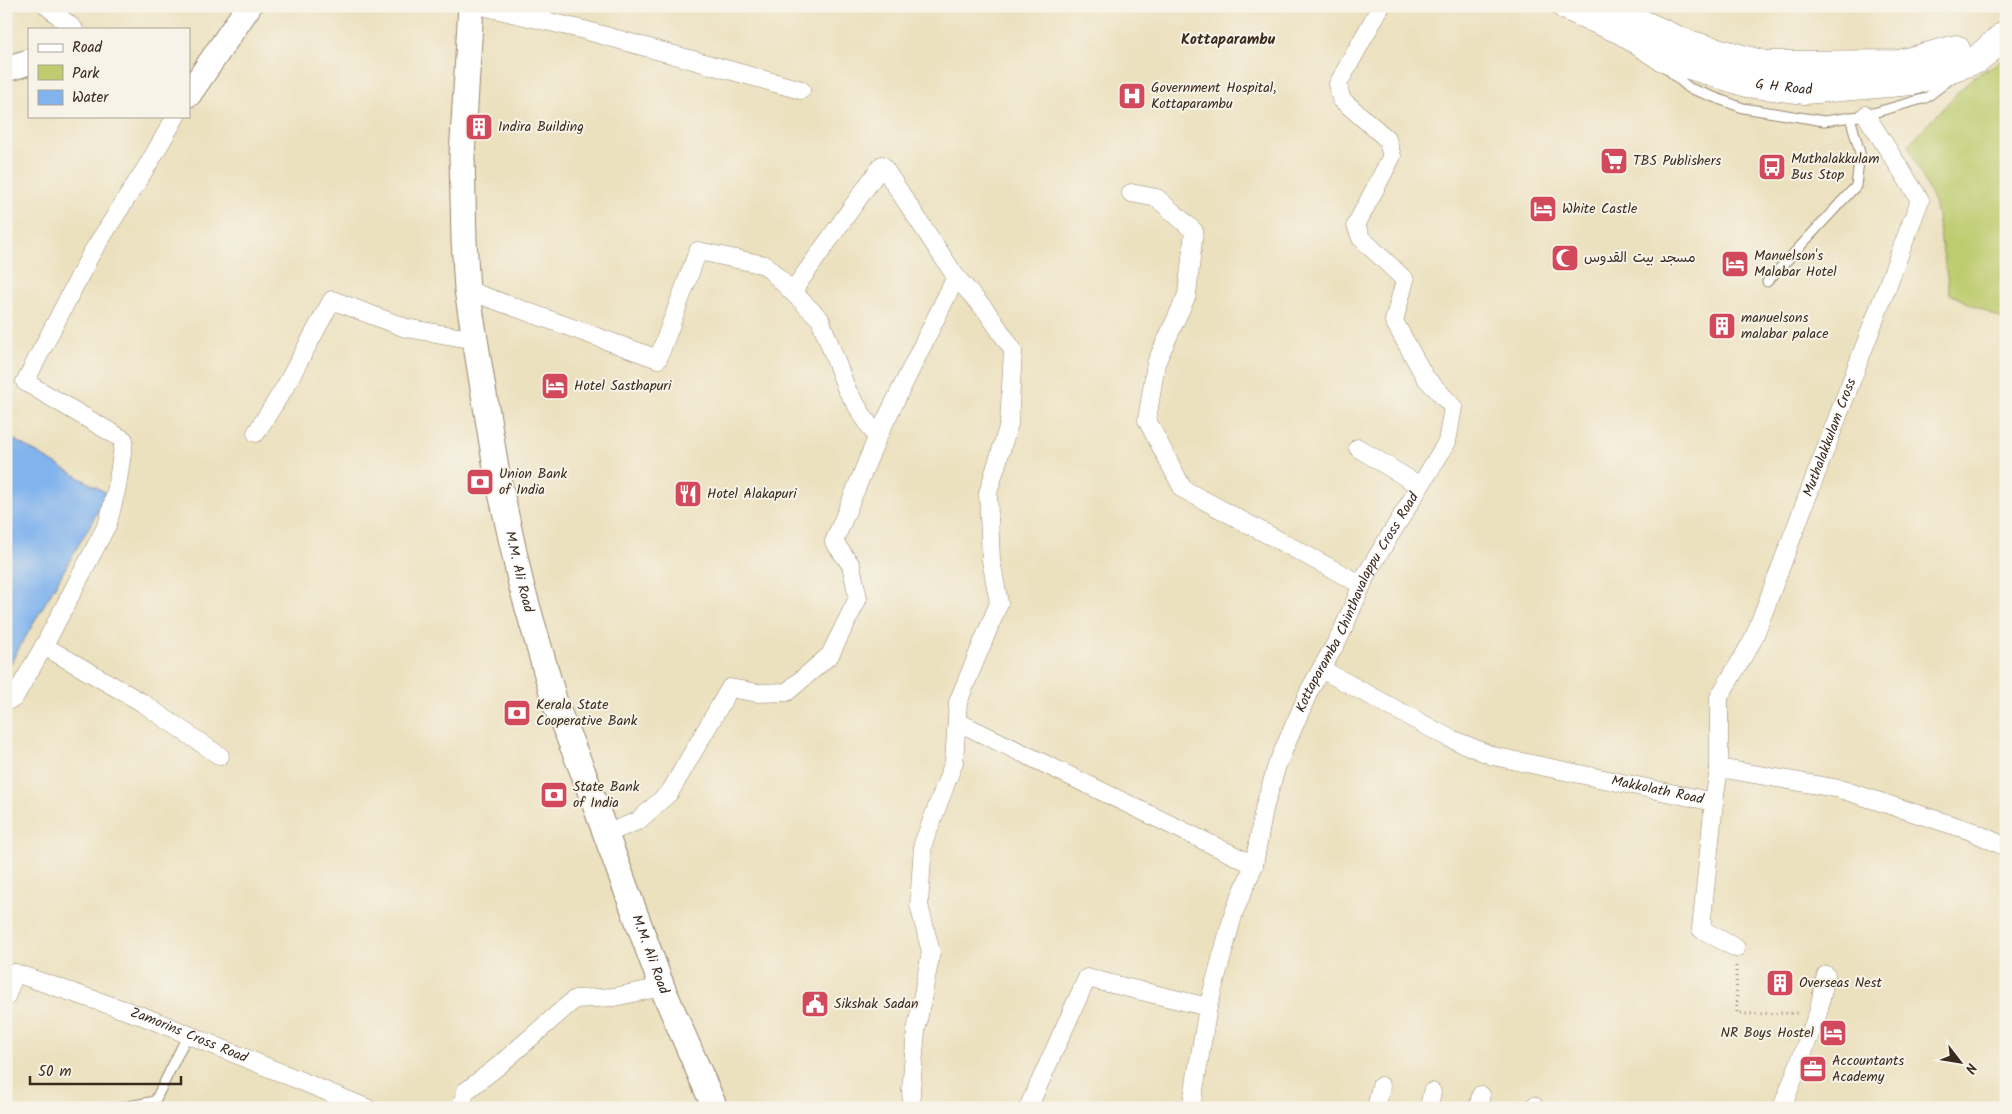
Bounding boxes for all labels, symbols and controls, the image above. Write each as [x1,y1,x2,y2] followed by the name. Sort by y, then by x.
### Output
[28,28,190,118] legend
[1181,28,1276,52] district label: Kottaparambu
[72,36,103,60] text: Road
[72,62,100,86] text: Park
[1754,73,1814,101] street label: G H Road
[1151,77,1276,115] place label: Government Hospital, Kottaparambu
[1117,81,1147,111] hospital icon: Government Hospital, Kottaparambu
[72,86,109,110] text: Water
[464,112,494,142] building icon: Indira Building
[498,116,584,138] place label: Indira Building
[1599,146,1629,176] supermarket icon: TBS Publishers
[1791,148,1879,186] place label: Muthalakkulam Bus Stop
[1633,150,1721,172] place label: TBS Publishers
[1757,152,1787,182] bus stop icon: Muthalakkulam Bus Stop
[1528,194,1558,224] hotel icon: White Castle
[1562,198,1638,220] place label: White Castle
[1550,243,1580,273] mosque icon: مسجد بیت القدوس
[1754,245,1837,283] place label: Manuelson's Malabar Hotel
[1584,247,1696,269] place label: مسجد بیت القدوس
[1720,249,1750,279] hotel icon: Manuelson's Malabar Hotel
[1741,307,1829,345] place label: manuelsons malabar palace
[1707,311,1737,341] building icon: manuelsons malabar palace
[540,371,570,401] hotel icon: Hotel Sasthapuri
[574,375,672,397] place label: Hotel Sasthapuri
[1797,375,1862,500] street label: Muthalakkulam Cross
[499,463,568,501] place label: Union Bank of India
[465,467,495,497] bank icon: Union Bank of India
[673,479,703,509] restaurant icon: Hotel Alakapuri
[707,483,797,505] place label: Hotel Alakapuri
[1290,487,1425,716] street label: Kottaparamba Chinthavalappu Cross Road
[499,529,540,616] street label: M.M. Ali Road
[536,694,638,732] place label: Kerala State Cooperative Bank
[502,698,532,728] bank icon: Kerala State Cooperative Bank
[1609,770,1707,811] street label: Makkolath Road
[573,776,640,814] place label: State Bank of India
[539,780,569,810] bank icon: State Bank of India
[625,912,675,999] street label: M.M. Ali Road
[1765,968,1795,998] building icon: Overseas Nest
[1799,972,1883,994] place label: Overseas Nest
[800,989,830,1019] public building icon: Sikshak Sadan
[834,993,919,1015] place label: Sikshak Sadan
[127,1002,252,1069] street label: Zamorins Cross Road
[1818,1018,1848,1048] hotel icon: NR Boys Hostel
[1720,1022,1815,1044] place label: NR Boys Hostel
[1934,1036,1984,1086] north arrow
[1832,1050,1904,1088] place label: Accountants Academy
[30,1054,181,1086] scale bar
[1798,1054,1828,1084] office icon: Accountants Academy
[1958,1059,1982,1078] text: N
[38,1060,72,1084] text: 50 m

